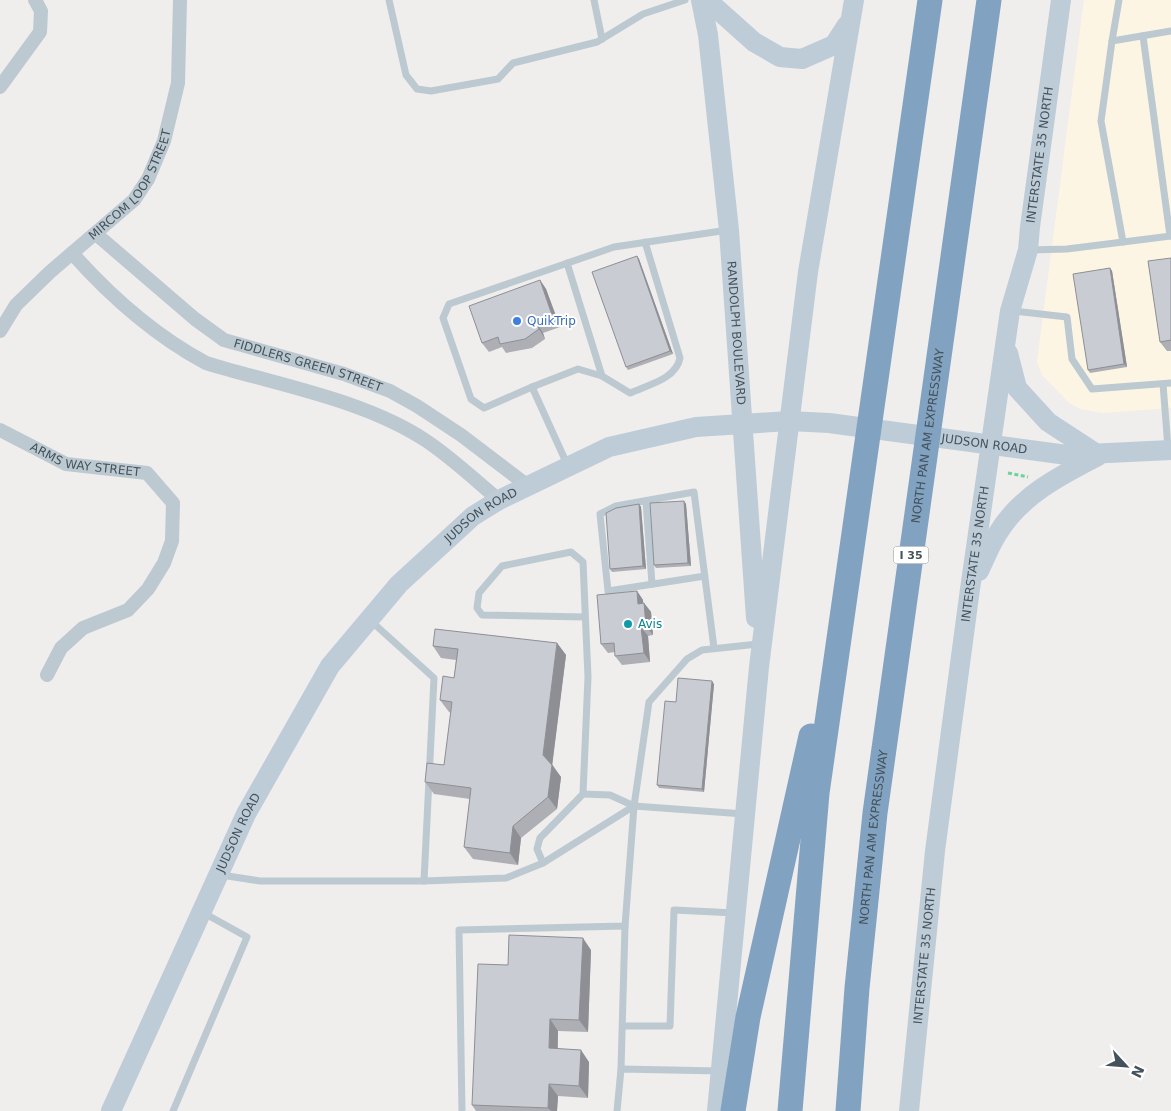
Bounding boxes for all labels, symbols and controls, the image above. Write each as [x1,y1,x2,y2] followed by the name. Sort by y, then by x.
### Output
[1024,86,1056,224] street label: INTERSTATE 35 NORTH
[86,127,174,243] street label: MIRCOM LOOP STREET
[724,260,748,405] street label: RANDOLPH BOULEVARD
[527,314,576,328] place label: QuikTrip
[511,315,523,327] marker: QuikTrip
[232,336,385,395] street label: FIDDLERS GREEN STREET
[909,347,947,524] street label: NORTH PAN AM EXPRESSWAY
[940,431,1028,457] street label: JUDSON ROAD
[28,440,142,479] street label: ARMS WAY STREET
[441,485,520,546] street label: JUDSON ROAD
[959,485,992,623] street label: INTERSTATE 35 NORTH
[894,546,928,564] road number: I 35
[638,617,662,631] place label: Avis
[622,618,634,630] marker: Avis
[857,748,891,925] street label: NORTH PAN AM EXPRESSWAY
[213,791,263,876] street label: JUDSON ROAD
[911,887,938,1025] street label: INTERSTATE 35 NORTH
[1101,1041,1151,1091] north arrow
[1128,1063,1147,1080] text: N

